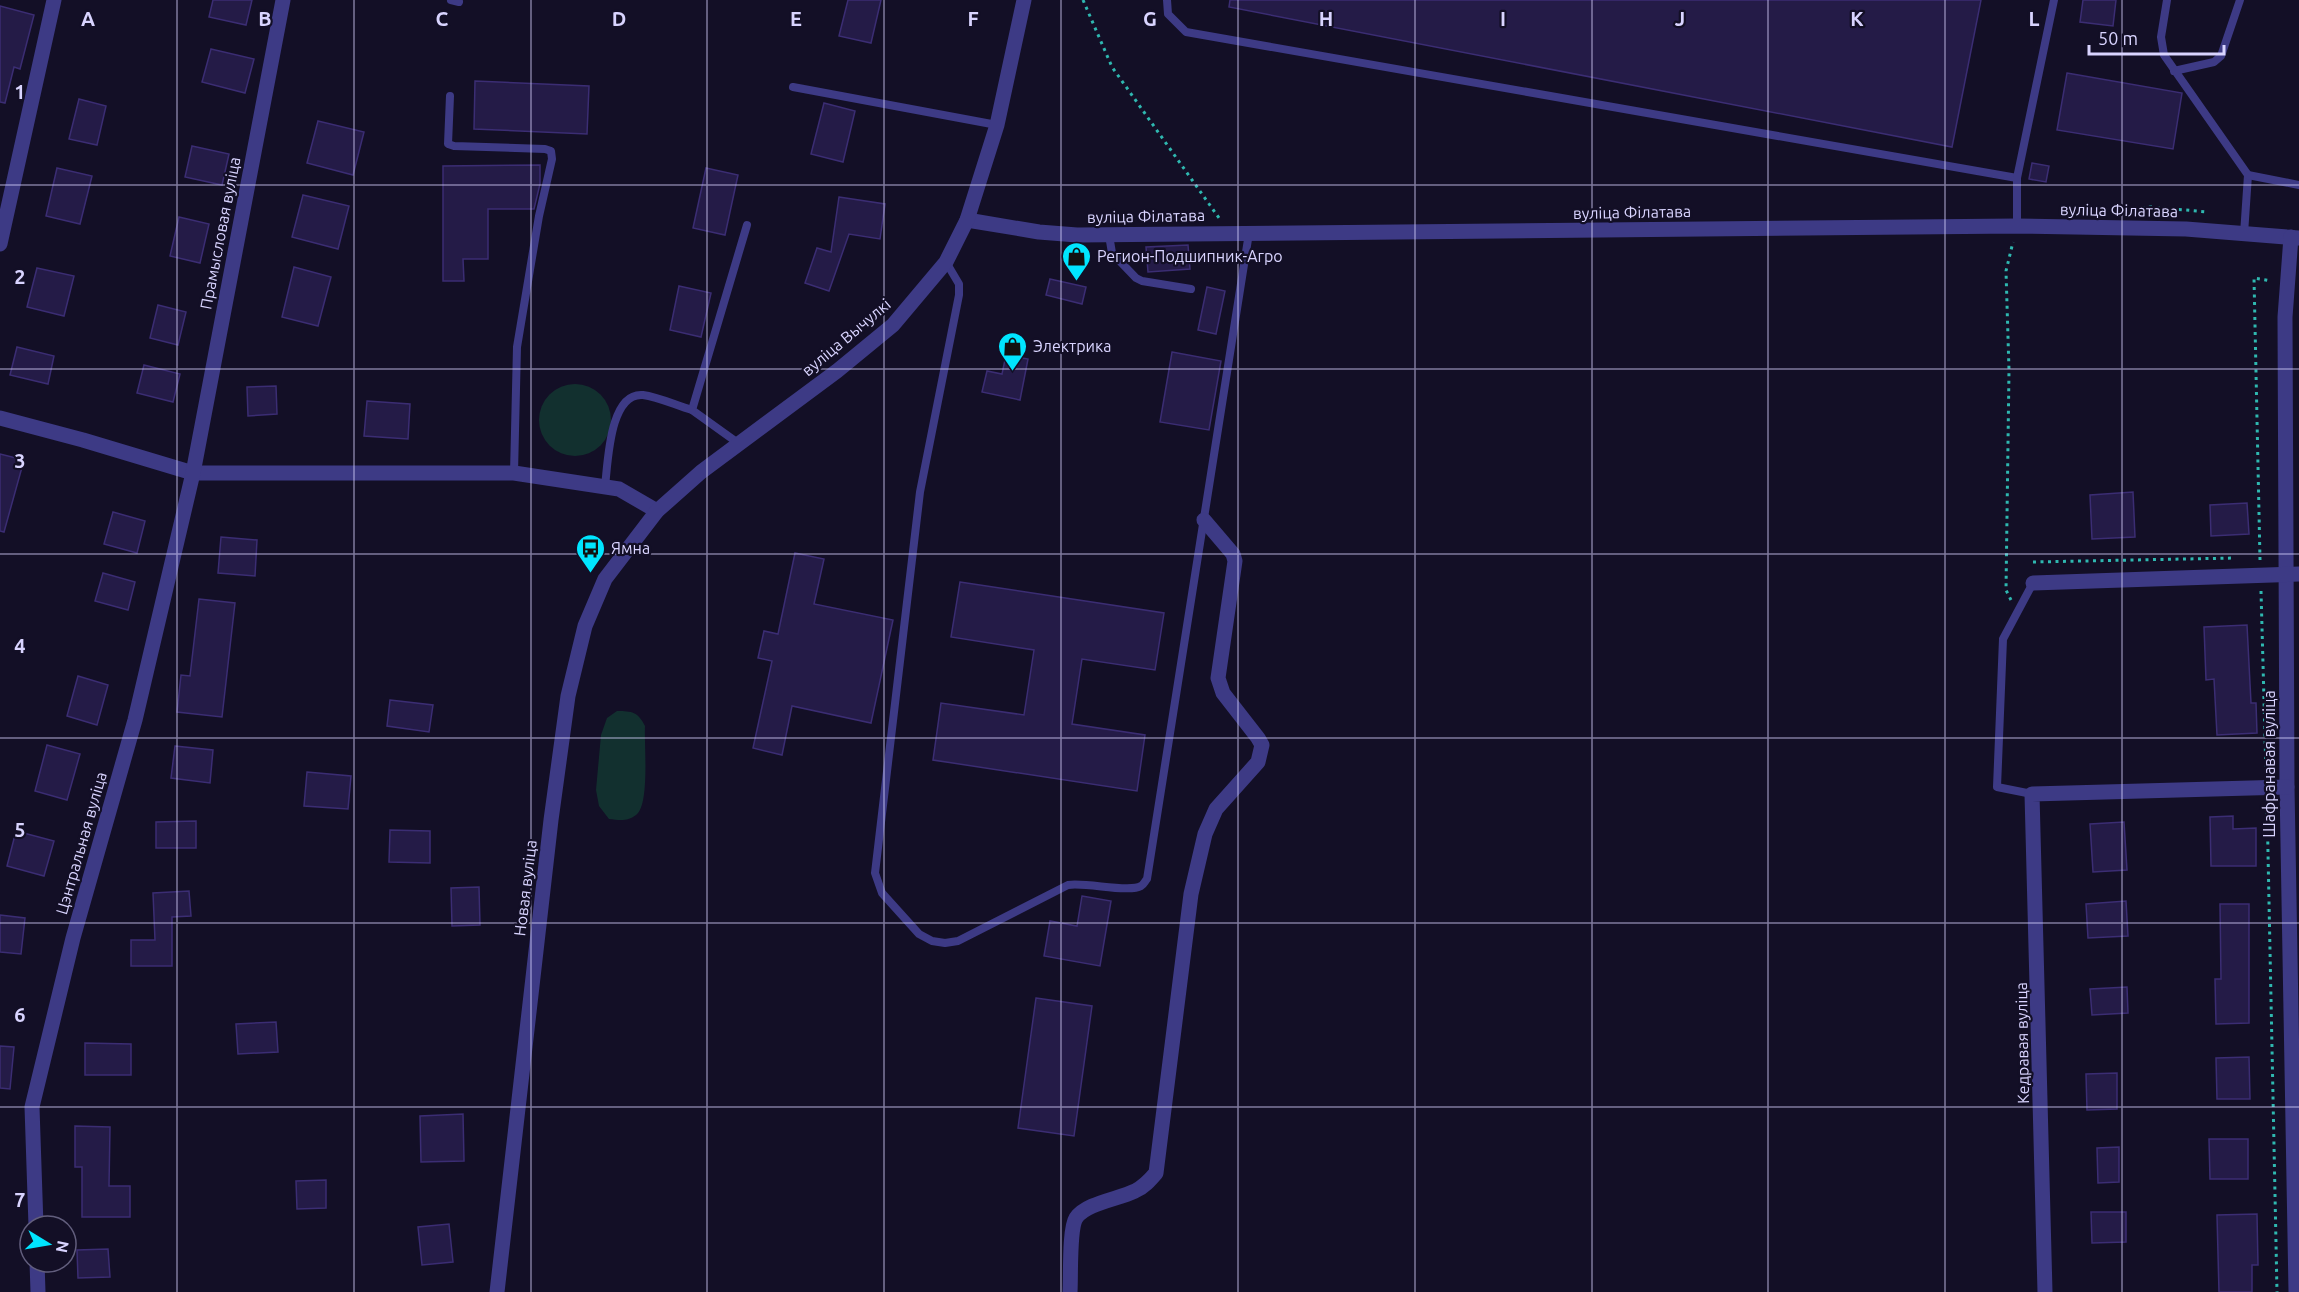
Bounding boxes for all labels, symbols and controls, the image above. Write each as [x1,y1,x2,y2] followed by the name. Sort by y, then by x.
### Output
[81,7,95,30] text: A
[258,7,272,30] text: B
[436,7,449,30] text: C
[612,7,626,30] text: D
[790,7,802,30] text: E
[967,7,979,30] text: F
[1143,7,1157,30] text: G
[1319,7,1333,30] text: H
[1500,7,1506,30] text: I
[1675,7,1685,30] text: J
[1850,7,1864,30] text: K
[2029,7,2040,30] text: L
[2089,18,2224,56] scale bar
[2098,28,2138,48] text: 50 m
[14,80,26,103] text: 1
[196,155,244,311] street label: Прамысловая вуліца
[2060,200,2178,220] street label: вуліца Філатава
[1573,202,1691,222] street label: вуліца Філатава
[1087,206,1205,226] street label: вуліца Філатава
[1060,240,1092,282] shop icon: Регион-Подшипник-Агро
[1097,247,1283,265] place label: Регион-Подшипник-Агро
[14,265,26,288] text: 2
[798,295,894,379] street label: вуліца Вычулкі
[996,330,1028,372] shop icon: Электрика
[1033,337,1111,355] place label: Электрика
[14,449,26,472] text: 3
[574,532,606,574] bus stop icon: Ямна
[611,539,650,557] place label: Ямна
[14,634,26,657] text: 4
[2260,690,2278,838] street label: Шафранавая вуліца
[52,770,110,916] street label: Цэнтральная вуліца
[14,818,26,841] text: 5
[510,839,540,937] street label: Новая вуліца
[2012,982,2032,1104] street label: Кедравая вуліца
[14,1003,26,1026] text: 6
[14,1188,26,1211] text: 7
[18,1214,78,1274] north arrow
[53,1239,73,1254] text: N

